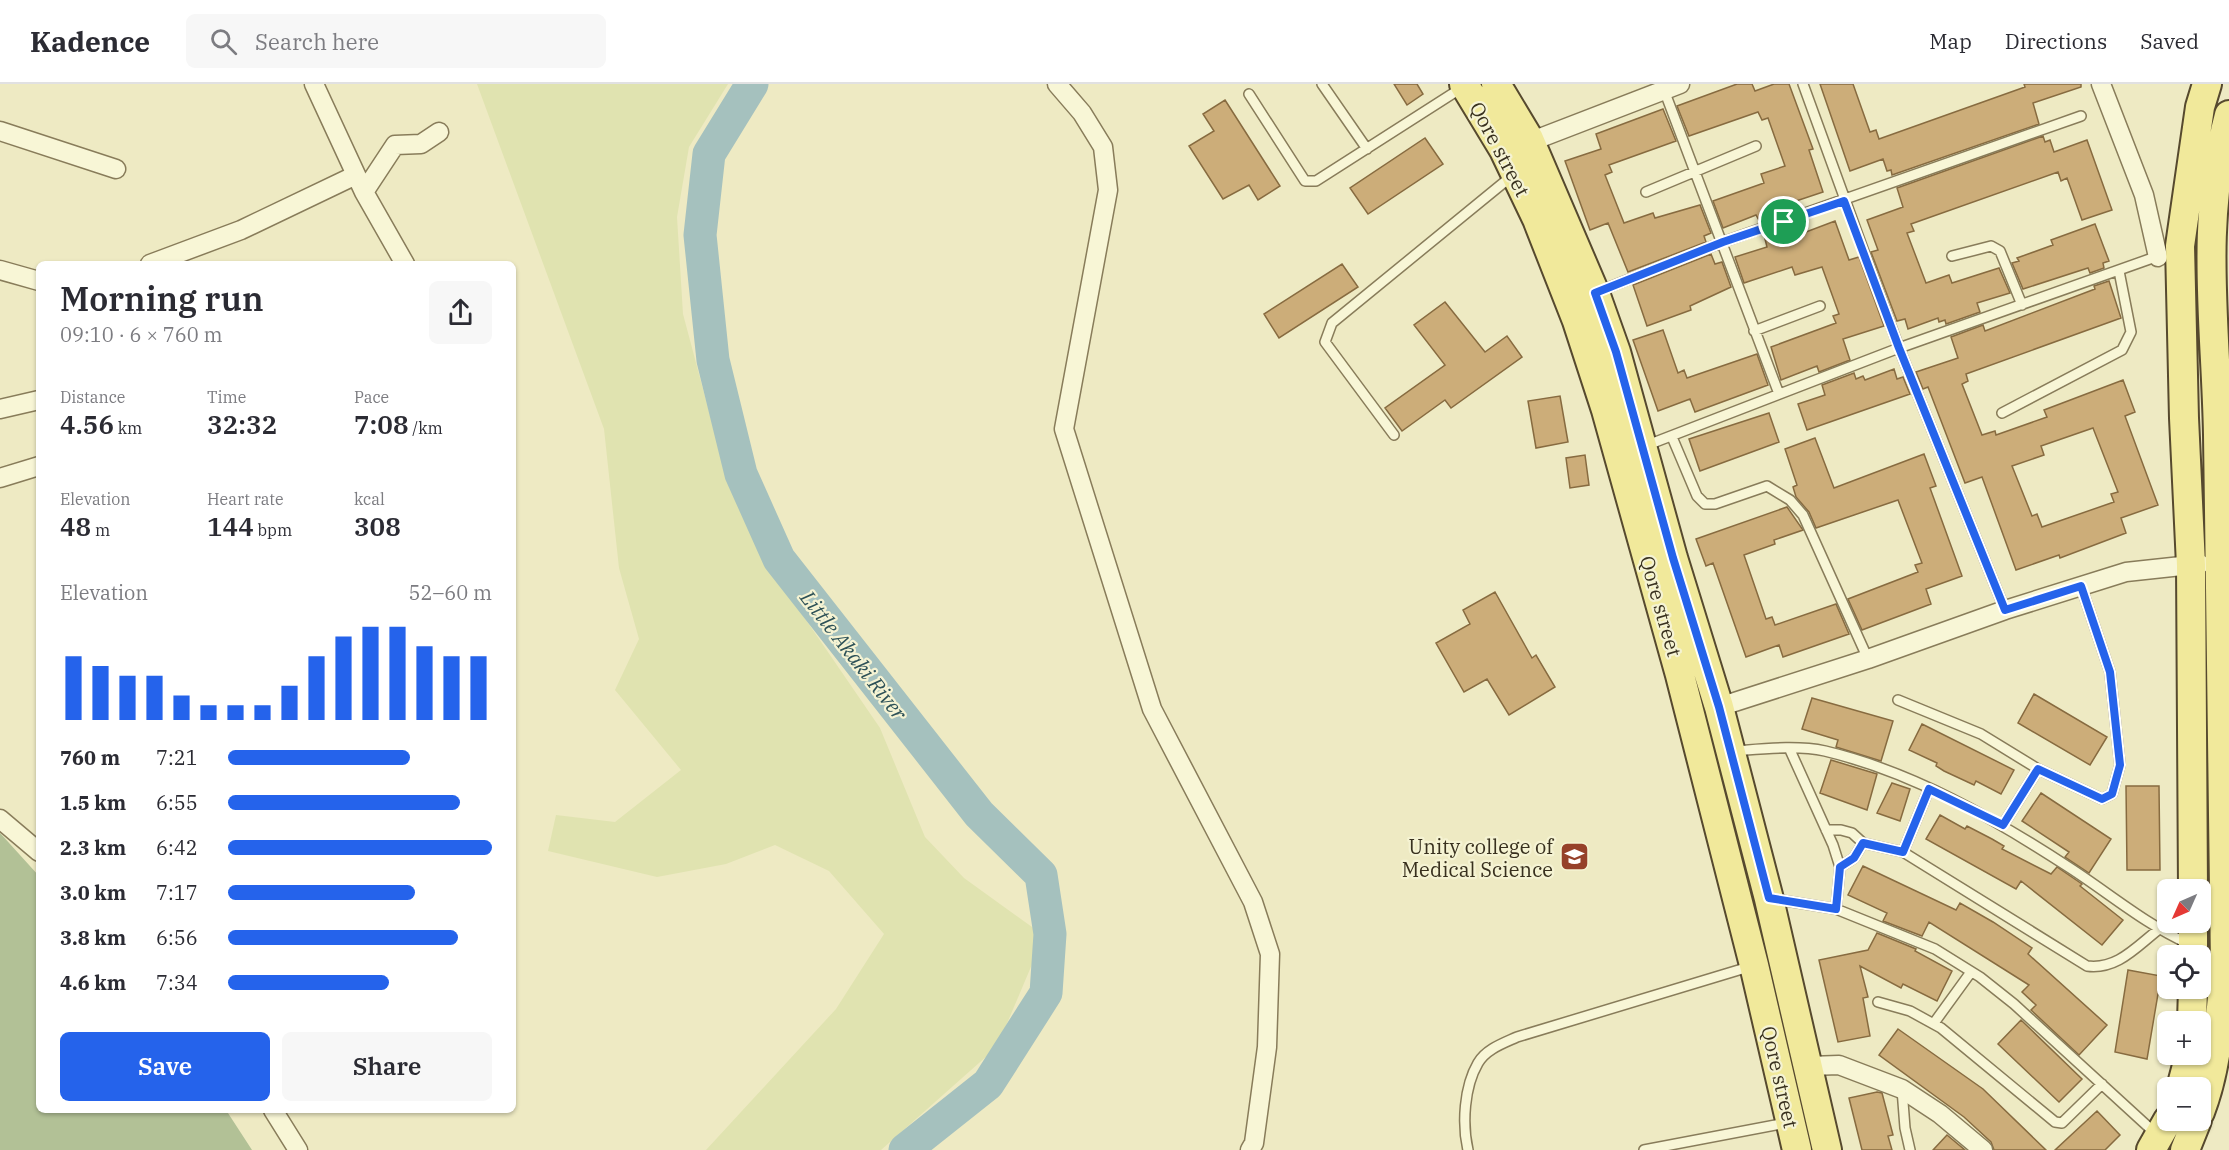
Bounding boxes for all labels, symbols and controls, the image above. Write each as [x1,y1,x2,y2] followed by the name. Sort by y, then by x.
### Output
[186,14,606,68] search box
[30,23,150,60] text: Kadence
[207,25,240,58] icon: search
[255,27,379,56] text: Search here
[1929,27,1972,55] text: Map
[2005,27,2107,55] text: Directions
[2140,27,2199,55] text: Saved
[1464,97,1536,201] street label: Qore street
[1758,196,1809,247] pin
[1767,205,1800,238] icon: arrive
[60,277,263,320] text: Morning run
[429,281,492,344] button: share
[60,321,223,348] text: 09:10 · 6 × 760 m
[60,387,125,407] text: Distance
[207,387,246,407] text: Time
[354,387,389,407] text: Pace
[60,407,114,441] text: 4.56
[207,407,277,441] text: 32:32
[354,407,409,441] text: 7:08
[114,418,142,438] text: km
[409,418,443,438] text: /km
[60,489,130,509] text: Elevation
[207,489,284,509] text: Heart rate
[354,489,385,509] text: kcal
[60,509,91,543] text: 48
[207,509,254,543] text: 144
[354,509,401,543] text: 308
[91,520,110,540] text: m
[254,520,292,540] text: bpm
[1634,552,1688,660] street label: Qore street
[60,579,148,606] text: Elevation
[409,579,492,606] text: 52–60 m
[794,584,914,726] water label: Little Akaki River
[60,744,120,771] text: 760 m
[156,744,198,771] text: 7:21
[60,789,126,816] text: 1.5 km
[156,789,198,816] text: 6:55
[1402,833,1554,883] place label: Unity college of Medical Science
[60,834,126,861] text: 2.3 km
[156,834,198,861] text: 6:42
[1558,841,1590,873] school or university icon: Unity college of Medical Science
[60,879,126,906] text: 3.0 km
[156,879,198,906] text: 7:17
[2157,879,2211,933] north arrow
[2157,879,2211,1131] map controls
[60,924,126,951] text: 3.8 km
[156,924,198,951] text: 6:56
[2157,945,2211,999] button: locate
[60,969,126,996] text: 4.6 km
[156,969,198,996] text: 7:34
[2157,1011,2211,1065] button: +
[1755,1023,1805,1131] street label: Qore street
[60,1032,270,1101] button: Save
[282,1032,492,1101] button: Share
[2157,1077,2211,1131] button: −

